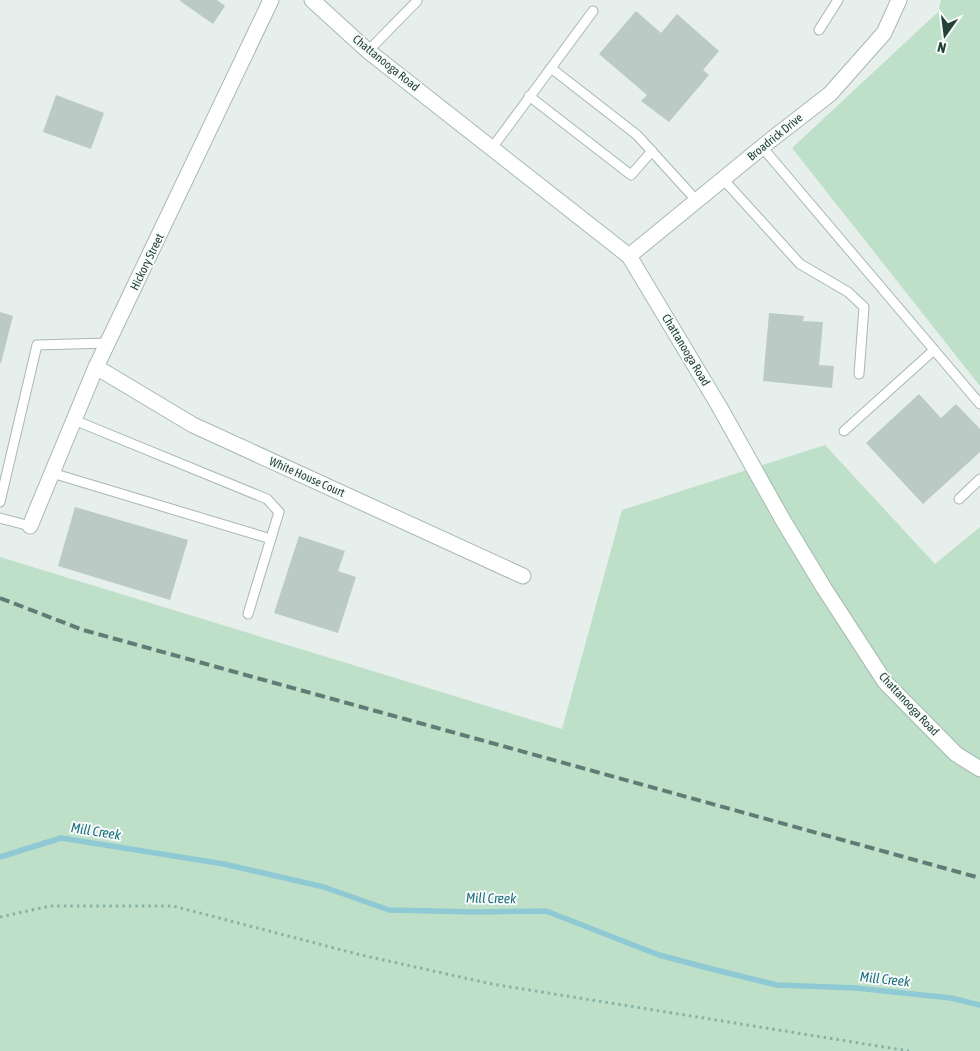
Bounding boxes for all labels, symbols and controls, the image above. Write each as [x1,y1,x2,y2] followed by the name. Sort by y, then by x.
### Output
[920,10,970,60] north arrow
[350,32,422,94] street label: Chattanooga Road
[936,39,948,56] text: N
[745,110,805,164] street label: Broadrick Drive
[127,231,167,293] street label: Hickory Street
[659,311,713,389] street label: Chattanooga Road
[267,454,347,500] street label: White House Court
[876,669,942,739] street label: Chattanooga Road
[70,819,123,843] water label: Mill Creek
[466,890,517,906] water label: Mill Creek
[859,968,912,990] water label: Mill Creek

